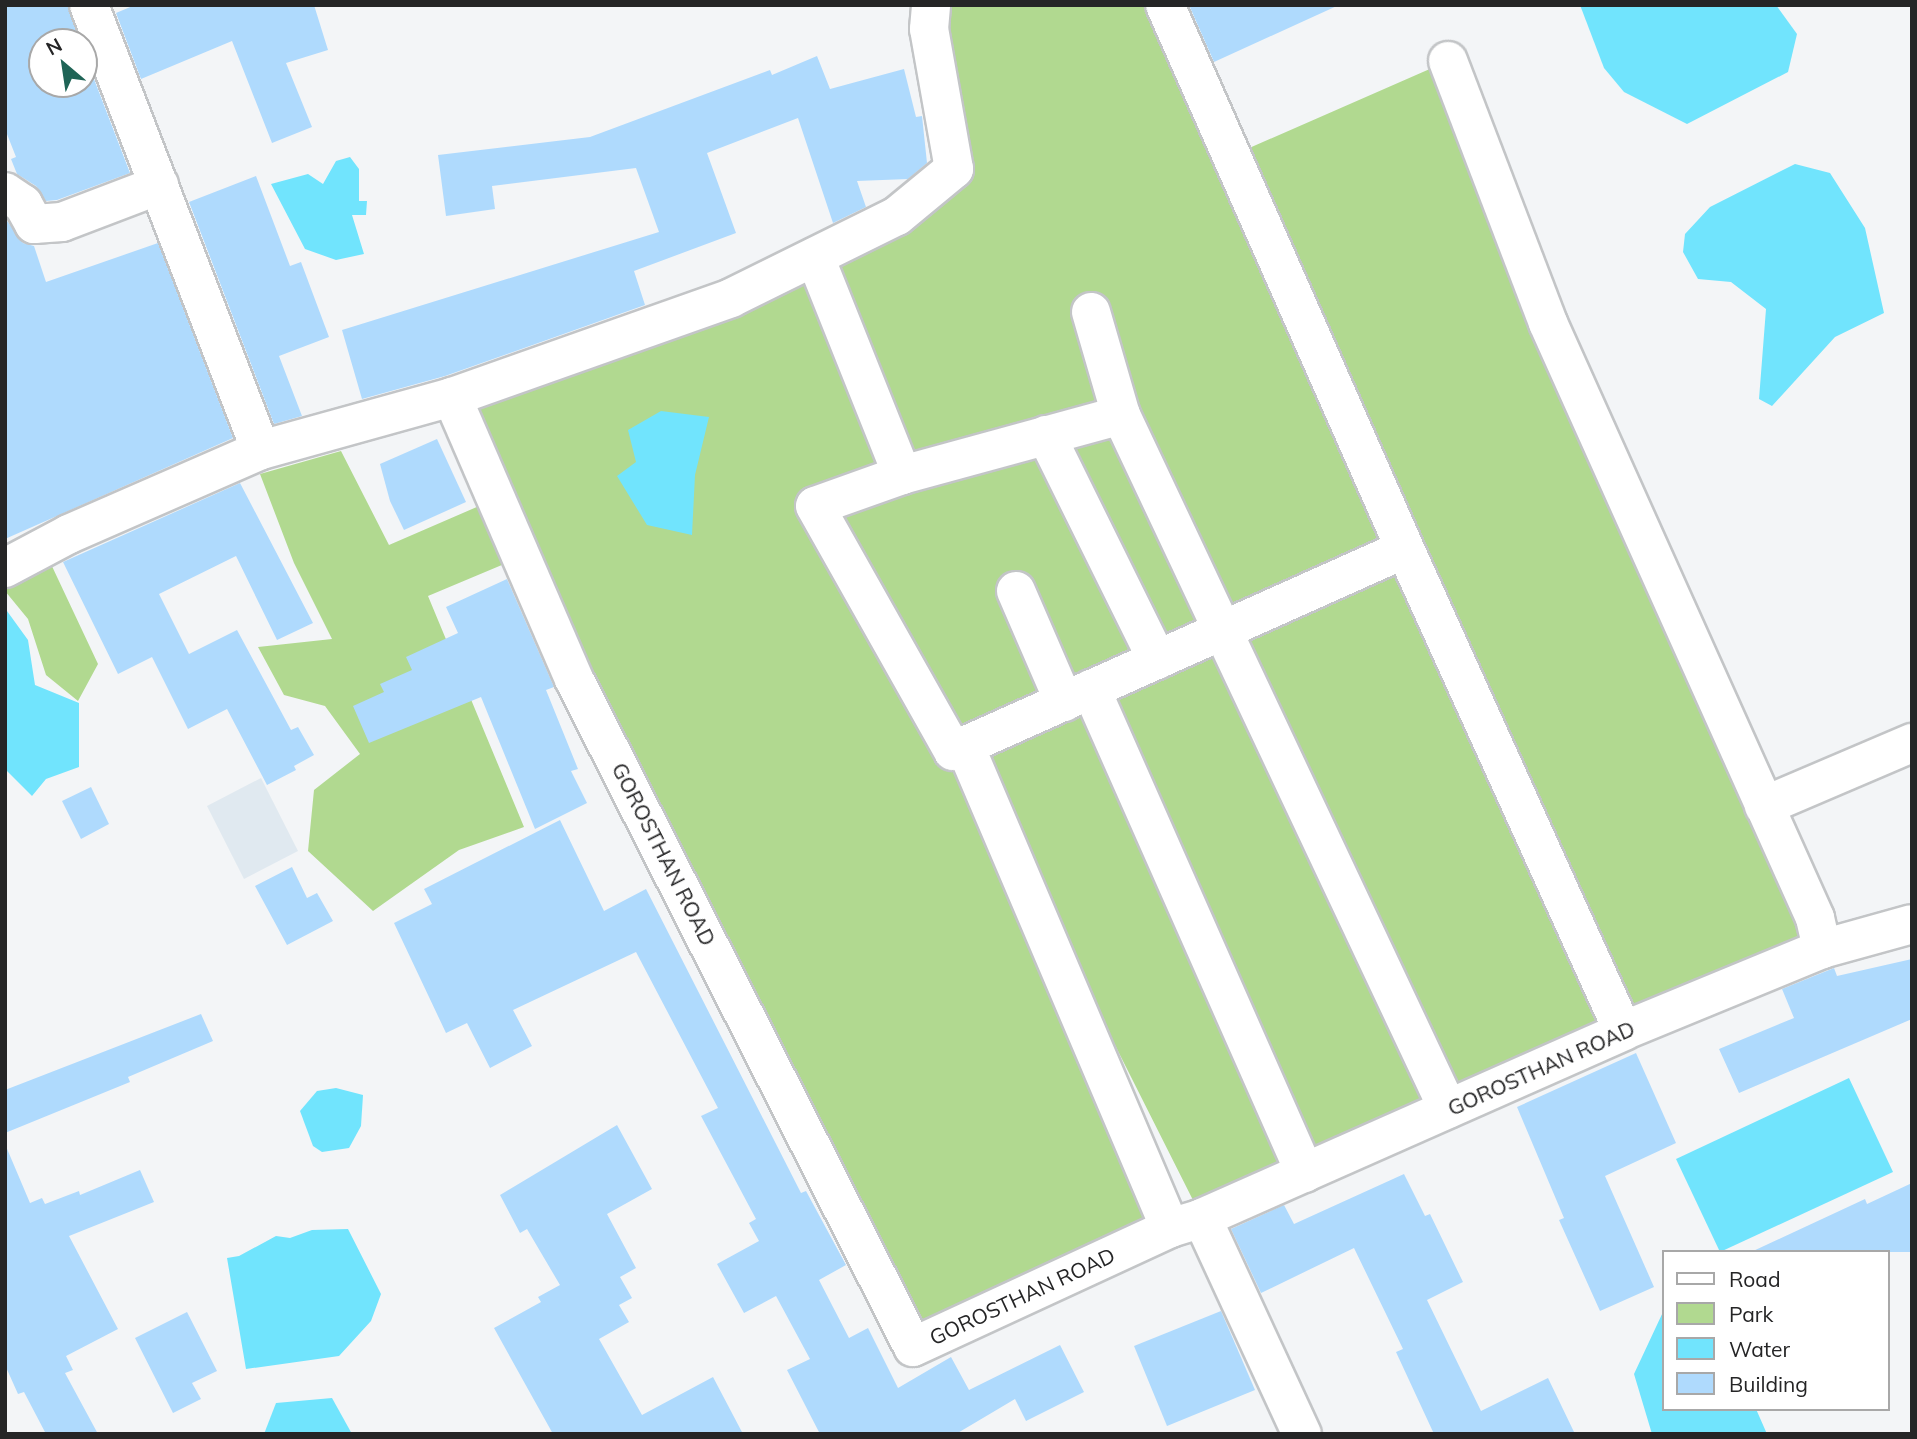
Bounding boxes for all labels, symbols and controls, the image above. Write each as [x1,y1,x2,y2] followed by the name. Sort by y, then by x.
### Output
[28,28,98,98] north arrow
[42,32,66,60] text: N
[607,758,721,950] street label: GOROSTHAN ROAD
[1444,1015,1638,1121] street label: GOROSTHAN ROAD
[925,1242,1119,1350] street label: GOROSTHAN ROAD
[1661,1250,1889,1411] legend
[1729,1266,1780,1292] text: Road
[1729,1301,1773,1327] text: Park
[1729,1336,1790,1362] text: Water
[1729,1371,1808,1397] text: Building

